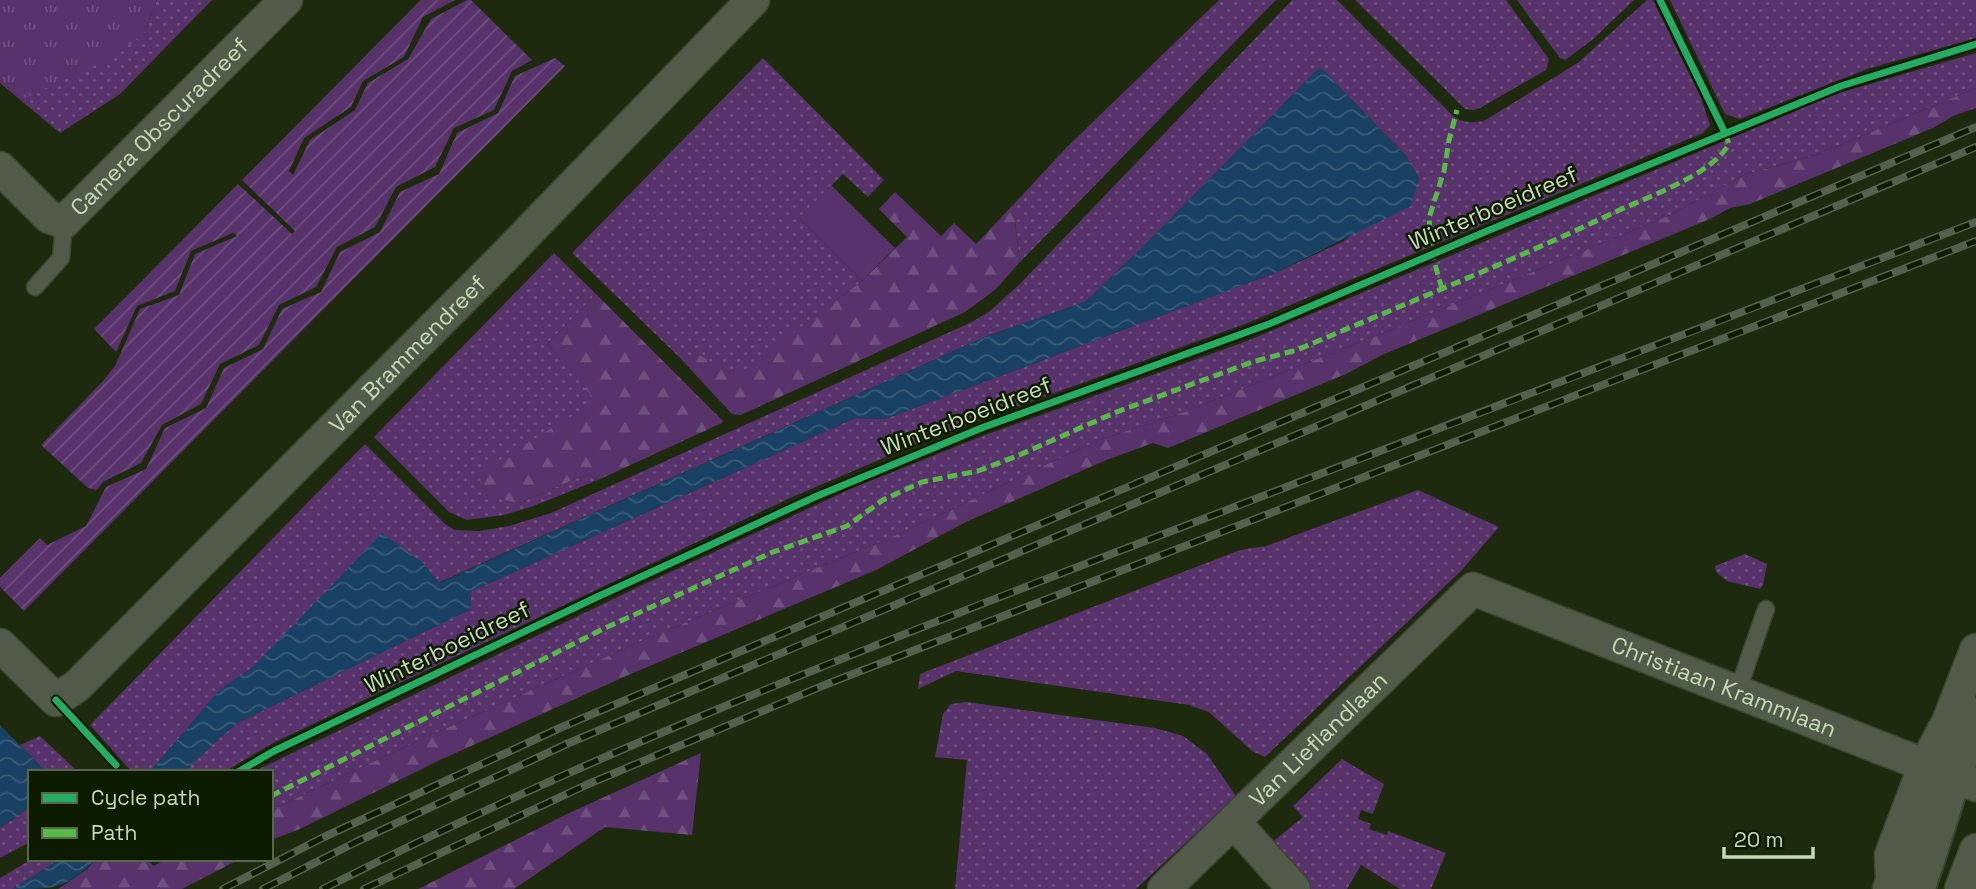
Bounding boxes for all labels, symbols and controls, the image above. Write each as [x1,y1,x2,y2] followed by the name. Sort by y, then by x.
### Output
[64,31,255,222] street label: Camera Obscuradreef
[1404,159,1582,257] street label: Winterboeidreef
[322,269,492,439] street label: Van Brammendreef
[876,370,1056,462] street label: Winterboeidreef
[359,594,535,700] street label: Winterboeidreef
[1607,629,1841,744] street label: Christiaan Krammlaan
[1243,665,1394,813] street label: Van Lieflandlaan
[28,770,273,861] legend
[91,784,200,811] text: Cycle path
[1724,816,1813,860] scale bar
[91,819,137,846] text: Path
[1734,826,1784,853] text: 20 m

